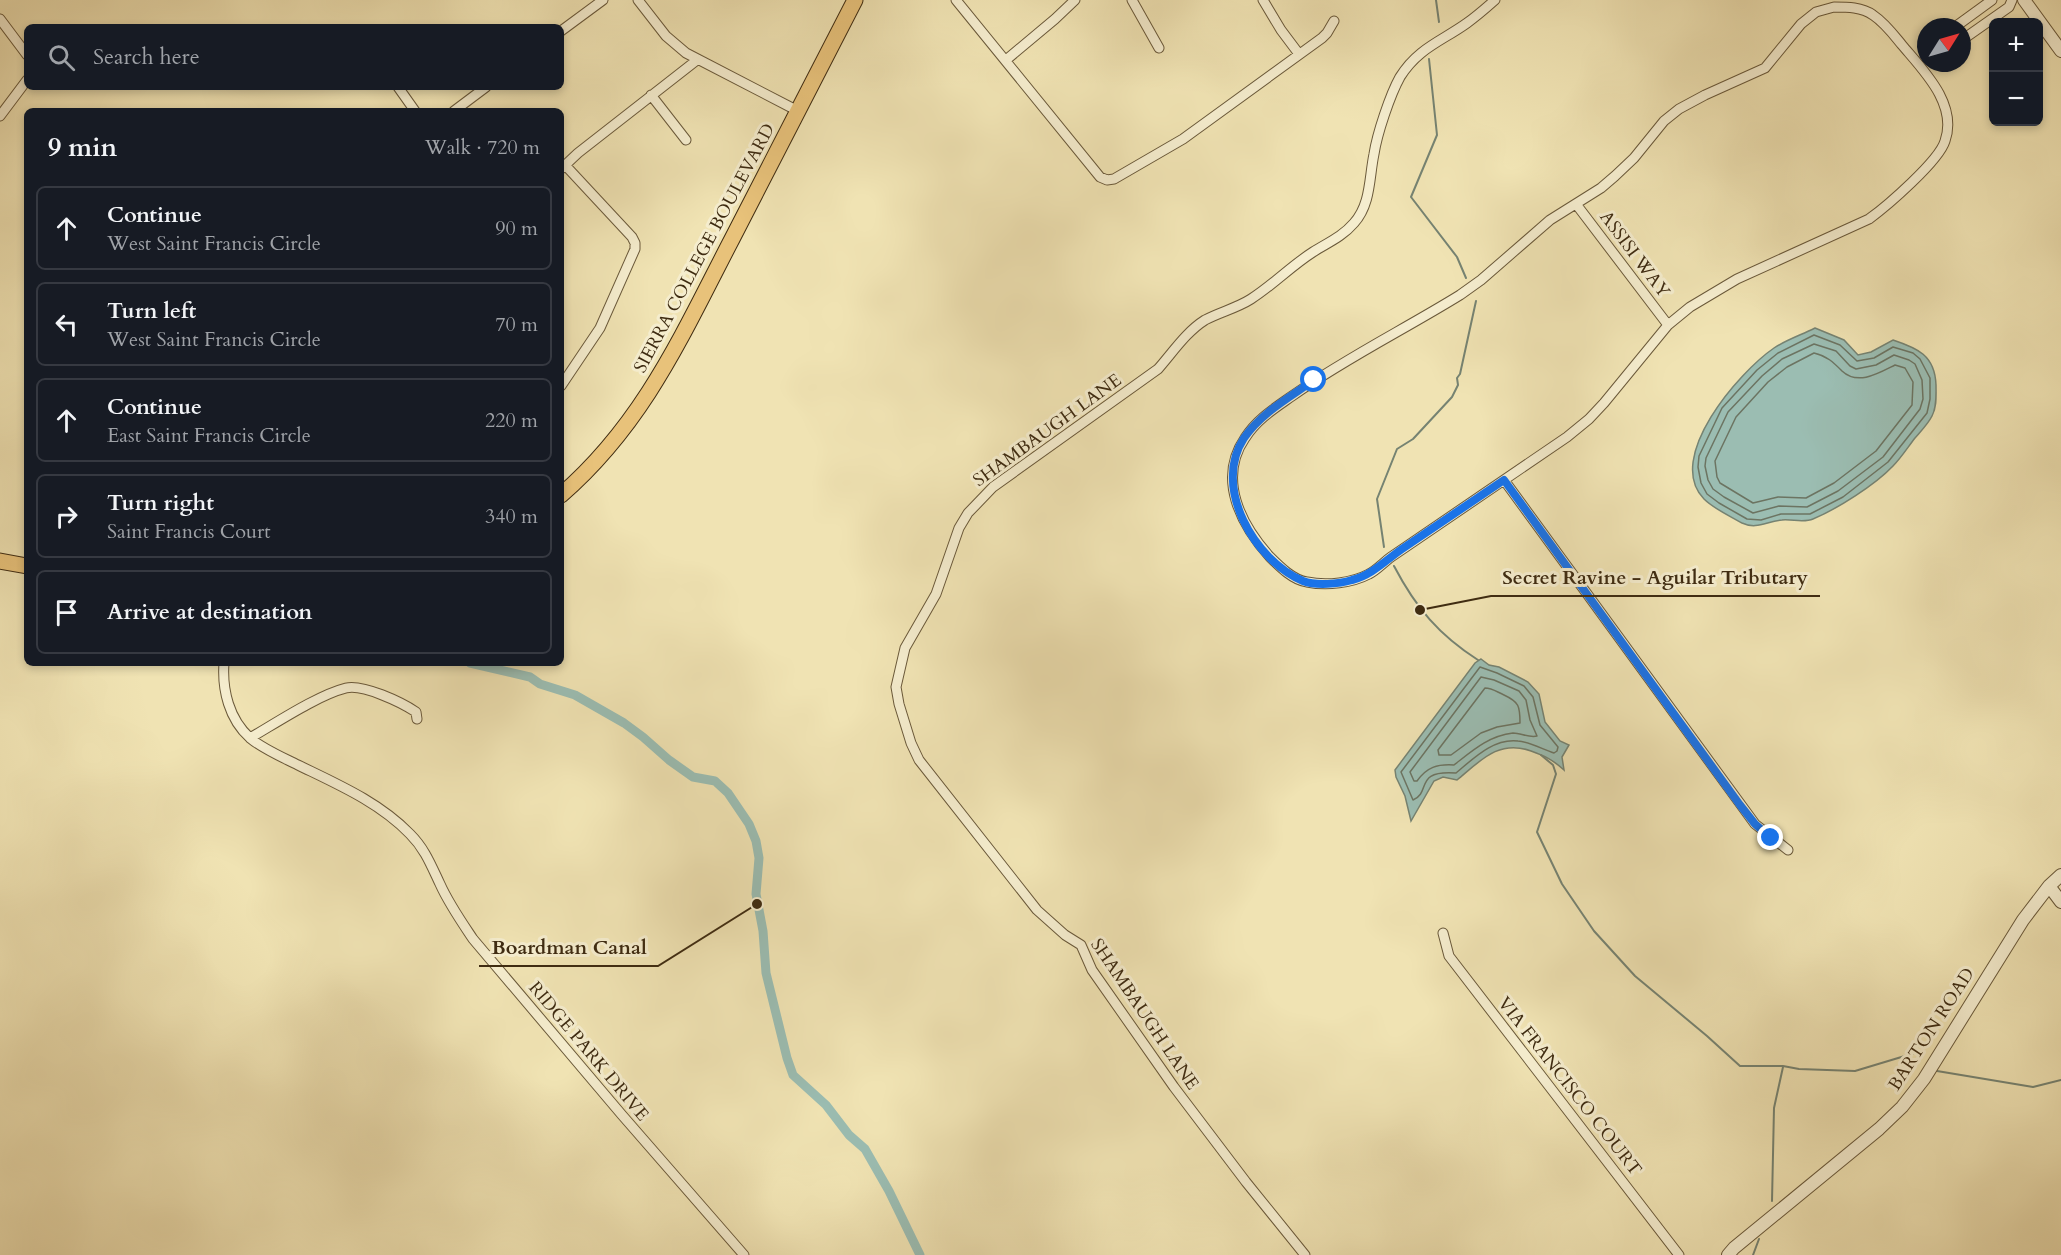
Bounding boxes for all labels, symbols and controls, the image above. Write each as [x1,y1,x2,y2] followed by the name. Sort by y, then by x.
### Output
[1917,18,1971,72] north arrow
[1989,18,2043,126] map controls
[1989,18,2043,72] button: +
[24,24,564,90] search box
[45,41,78,74] icon: search
[93,42,200,72] text: Search here
[1989,72,2043,126] button: −
[628,119,781,377] street label: SIERRA COLLEGE BOULEVARD
[48,130,117,165] text: 9 min
[425,134,540,161] text: Walk · 720 m
[107,200,202,230] text: Continue
[1594,206,1676,303] street label: ASSISI WAY
[50,212,83,245] icon: ahead
[495,215,538,242] text: 90 m
[107,230,321,257] text: West Saint Francis Circle
[107,296,196,326] text: Turn left
[50,308,83,341] icon: left
[495,311,538,338] text: 70 m
[107,326,321,353] text: West Saint Francis Circle
[1300,366,1326,392] route start
[968,368,1127,493] street label: SHAMBAUGH LANE
[107,392,202,422] text: Continue
[50,404,83,437] icon: ahead
[485,407,538,434] text: 220 m
[107,422,311,449] text: East Saint Francis Circle
[107,488,214,518] text: Turn right
[50,500,83,533] icon: right
[485,503,538,530] text: 340 m
[107,518,271,545] text: Saint Francis Court
[1491,558,1820,596] callout: Secret Ravine - Aguilar Tributary
[1502,564,1808,591] text: Secret Ravine - Aguilar Tributary
[50,596,83,629] icon: arrive
[107,597,312,627] text: Arrive at destination
[1757,824,1783,850] route end
[479,928,658,966] callout: Boardman Canal
[491,934,647,961] text: Boardman Canal
[1084,934,1205,1095] street label: SHAMBAUGH LANE
[1882,963,1981,1096] street label: BARTON ROAD
[523,976,654,1126] street label: RIDGE PARK DRIVE
[1492,992,1647,1181] street label: VIA FRANCISCO COURT

